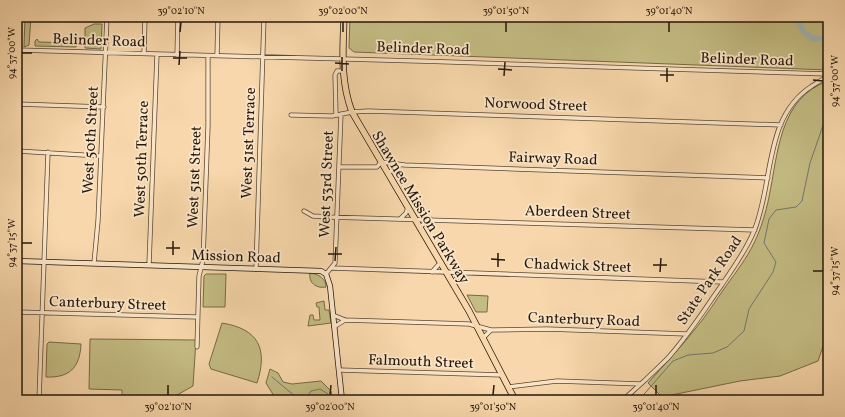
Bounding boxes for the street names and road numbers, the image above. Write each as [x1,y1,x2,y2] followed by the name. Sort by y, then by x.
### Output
[52,29,146,54] street label: Belinder Road
[376,37,470,62] street label: Belinder Road
[700,48,794,73] street label: Belinder Road
[78,86,105,195] street label: West 50th Street
[237,87,262,199] street label: West 51st Terrace
[484,93,588,118] street label: Norwood Street
[130,100,155,218] street label: West 50th Terrace
[183,125,208,229] street label: West 51st Street
[366,127,474,288] street label: Shawnee Mission Parkway
[315,130,340,238] street label: West 53rd Street
[508,147,598,172] street label: Fairway Road
[525,201,631,226] street label: Aberdeen Street
[673,232,748,330] street label: State Park Road
[191,245,281,270] street label: Mission Road
[524,254,632,279] street label: Chadwick Street
[49,292,167,317] street label: Canterbury Street
[528,308,640,333] street label: Canterbury Road
[368,350,474,375] street label: Falmouth Street

